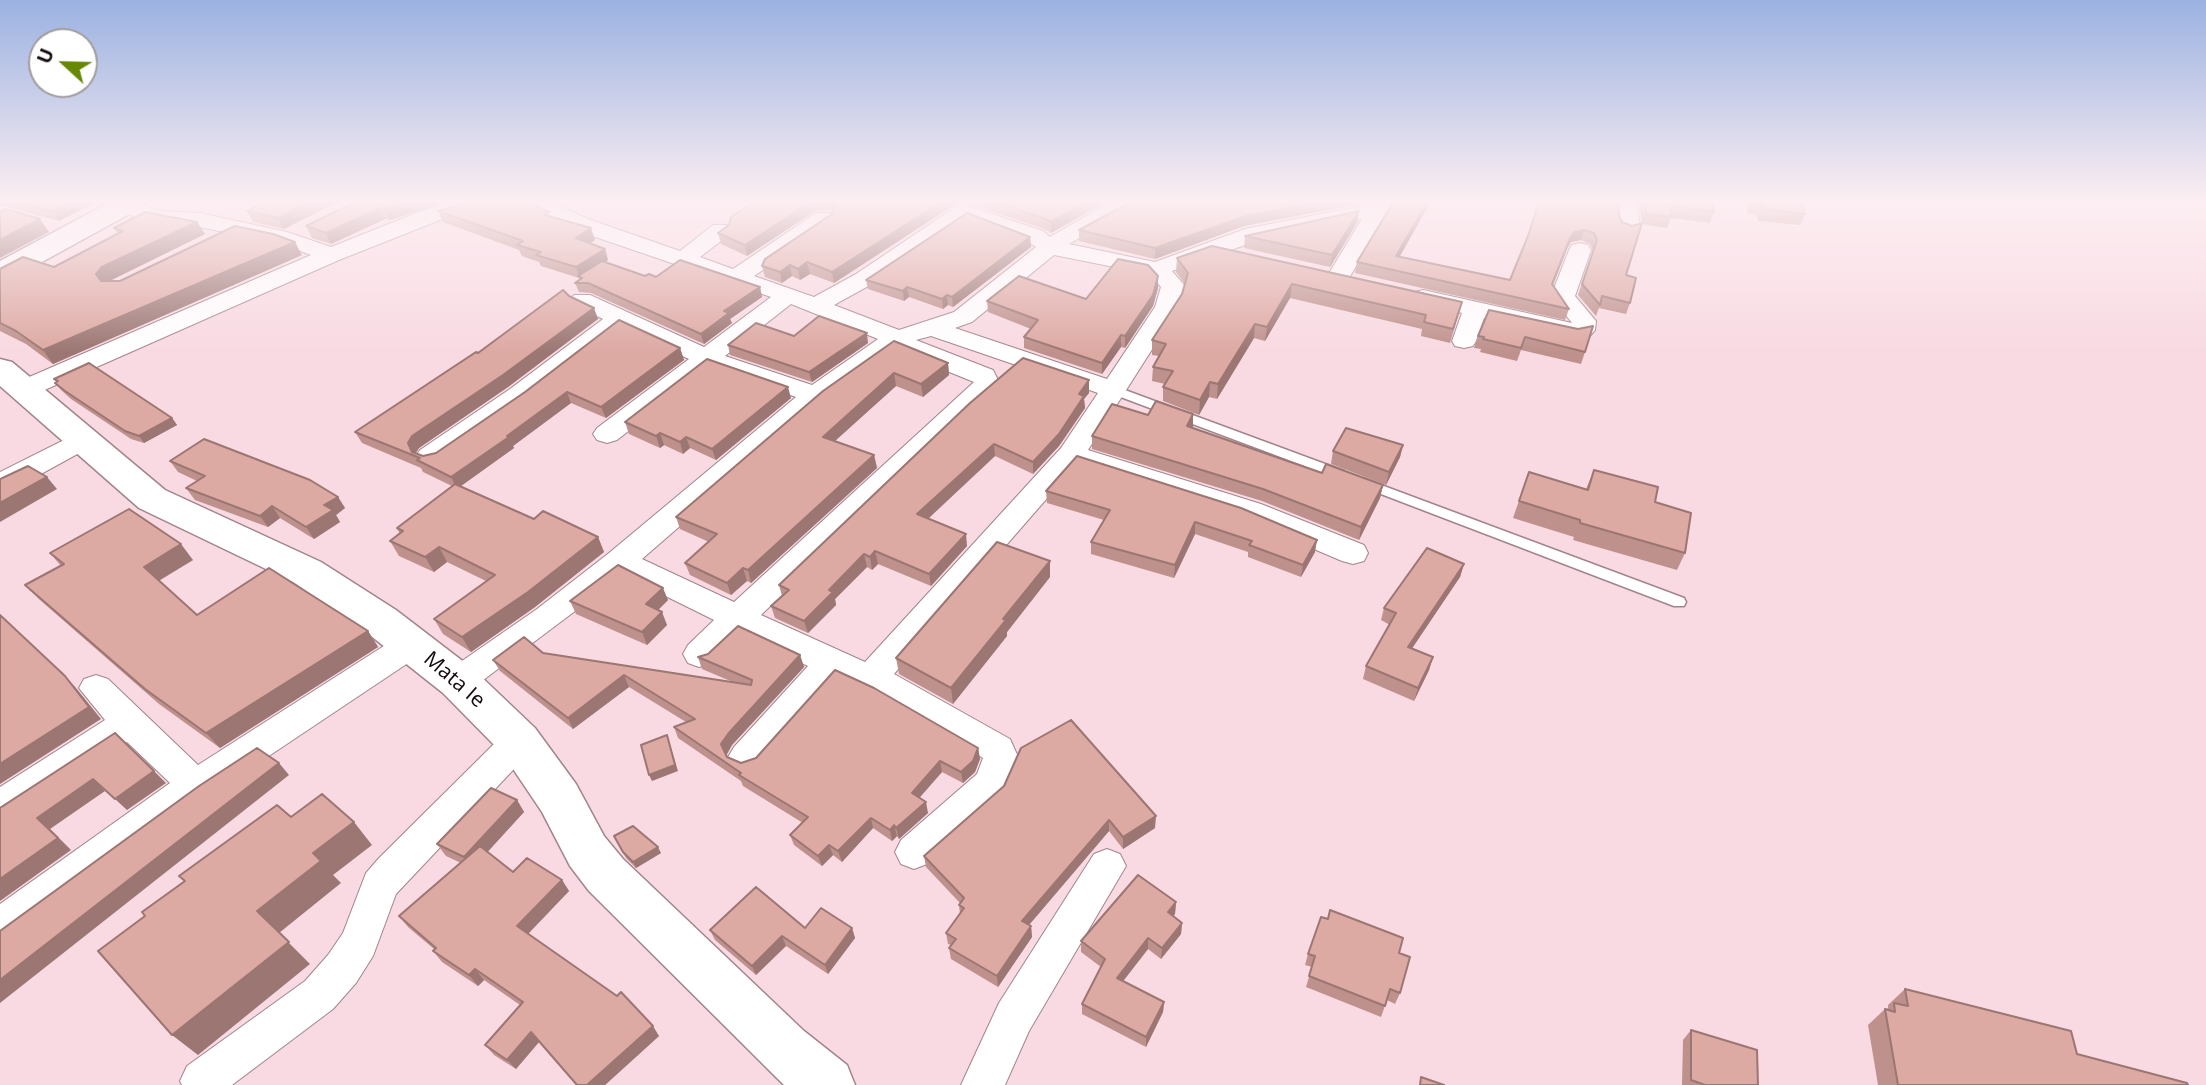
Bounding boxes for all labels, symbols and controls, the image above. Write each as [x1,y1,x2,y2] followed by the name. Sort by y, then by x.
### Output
[28,28,98,98] north arrow
[31,44,60,67] text: U
[418,647,490,713] street label: Mata Ie

